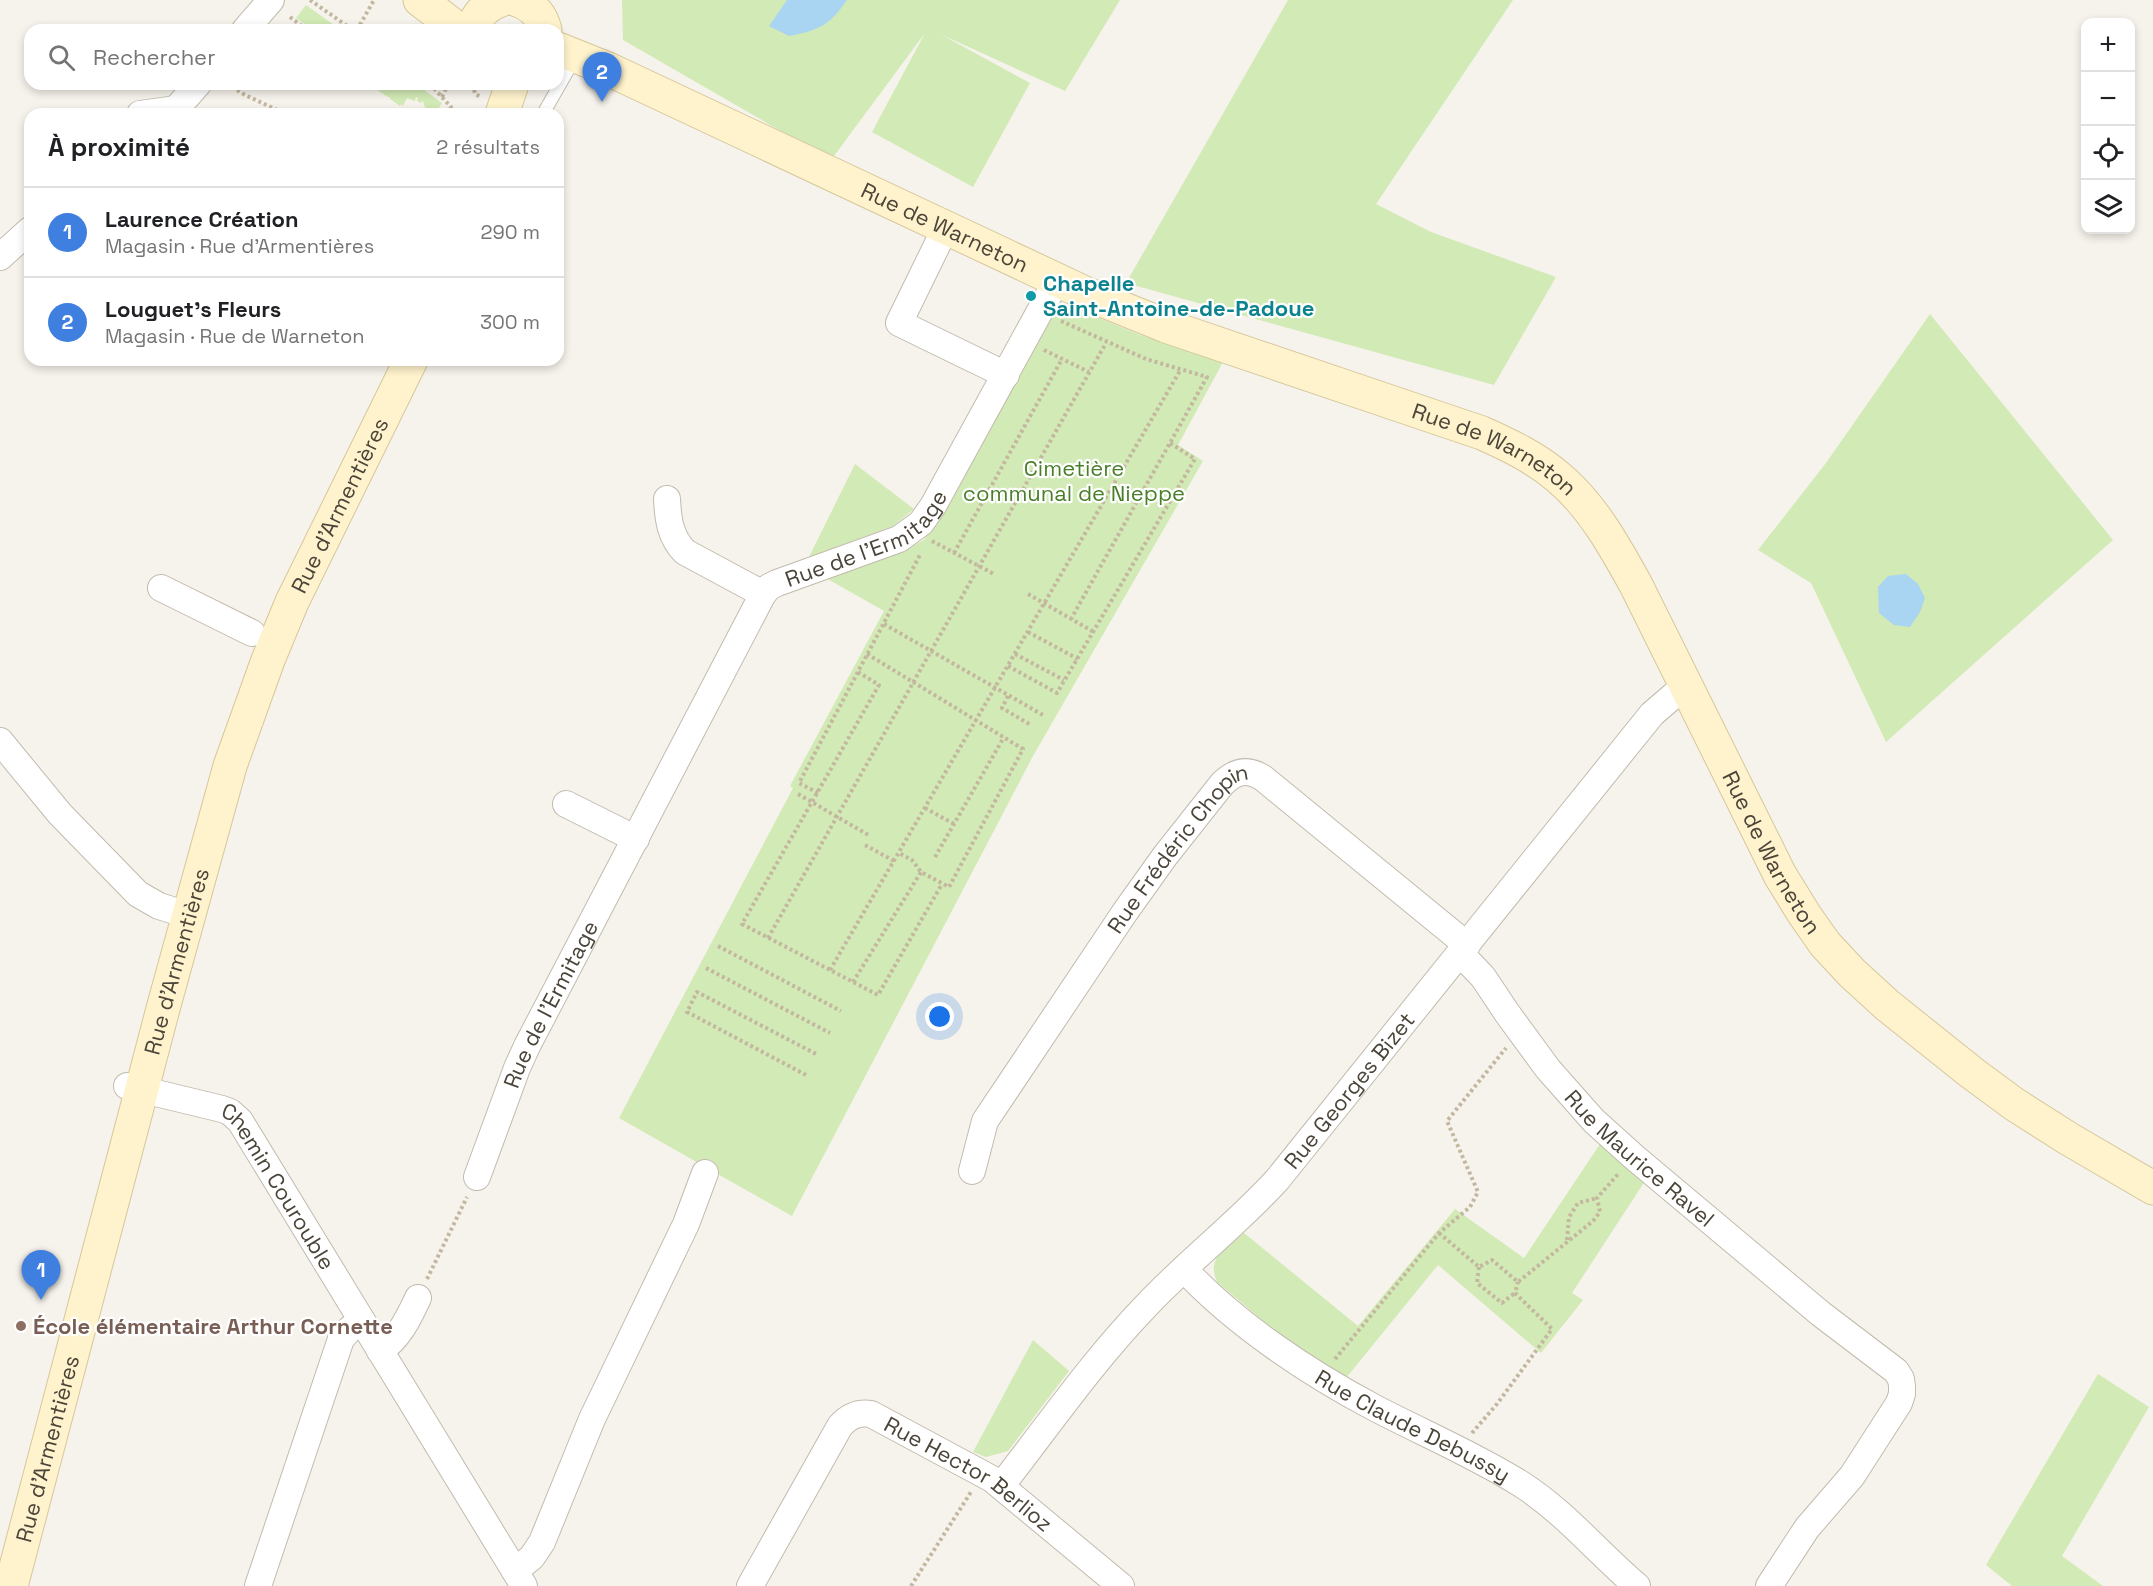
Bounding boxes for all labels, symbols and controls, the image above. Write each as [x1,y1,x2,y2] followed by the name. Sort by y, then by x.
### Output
[2081,18,2135,234] map controls
[2081,18,2135,72] button: +
[24,24,564,90] search box
[45,41,78,74] icon: search
[93,43,215,71] text: Rechercher
[582,52,622,102] pin: 2
[2081,72,2135,126] button: −
[2081,126,2135,180] button: locate
[48,130,190,164] text: À proximité
[436,134,540,160] text: 2 résultats
[857,176,1033,279] street label: Rue de Warneton
[2081,180,2135,234] button: layers
[105,205,299,233] text: Laurence Création
[63,219,72,245] text: 1
[481,219,540,245] text: 290 m
[105,233,374,259] text: Magasin · Rue d'Armentières
[1043,269,1315,322] place label: Chapelle Saint-Antoine-de-Padoue
[1024,289,1038,303] marker: Chapelle Saint-Antoine-de-Padoue
[105,295,281,323] text: Louguet's Fleurs
[62,309,73,335] text: 2
[480,309,540,335] text: 300 m
[105,323,365,349] text: Magasin · Rue de Warneton
[1409,396,1583,501] street label: Rue de Warneton
[285,413,395,598] street label: Rue d'Armentières
[963,454,1185,507] park label: Cimetière communal de Nieppe
[781,485,953,593] street label: Rue de l'Ermitage
[1101,757,1250,939] street label: Rue Frédéric Chopin
[1716,766,1828,939] street label: Rue de Warneton
[137,865,215,1058] street label: Rue d'Armentières
[497,915,604,1092] street label: Rue de l'Ermitage
[925,1002,954,1031] your location
[1278,1006,1421,1175] street label: Rue Georges Bizet
[1559,1084,1720,1233] street label: Rue Maurice Ravel
[218,1096,341,1275] street label: Chemin Courouble
[22,1250,60,1300] pin: 1
[33,1312,393,1340] place label: École élémentaire Arthur Cornette
[14,1319,28,1333] marker: École élémentaire Arthur Cornette
[9,1352,85,1545] street label: Rue d'Armentières
[1310,1363,1515,1488] street label: Rue Claude Debussy
[879,1410,1058,1537] street label: Rue Hector Berlioz

